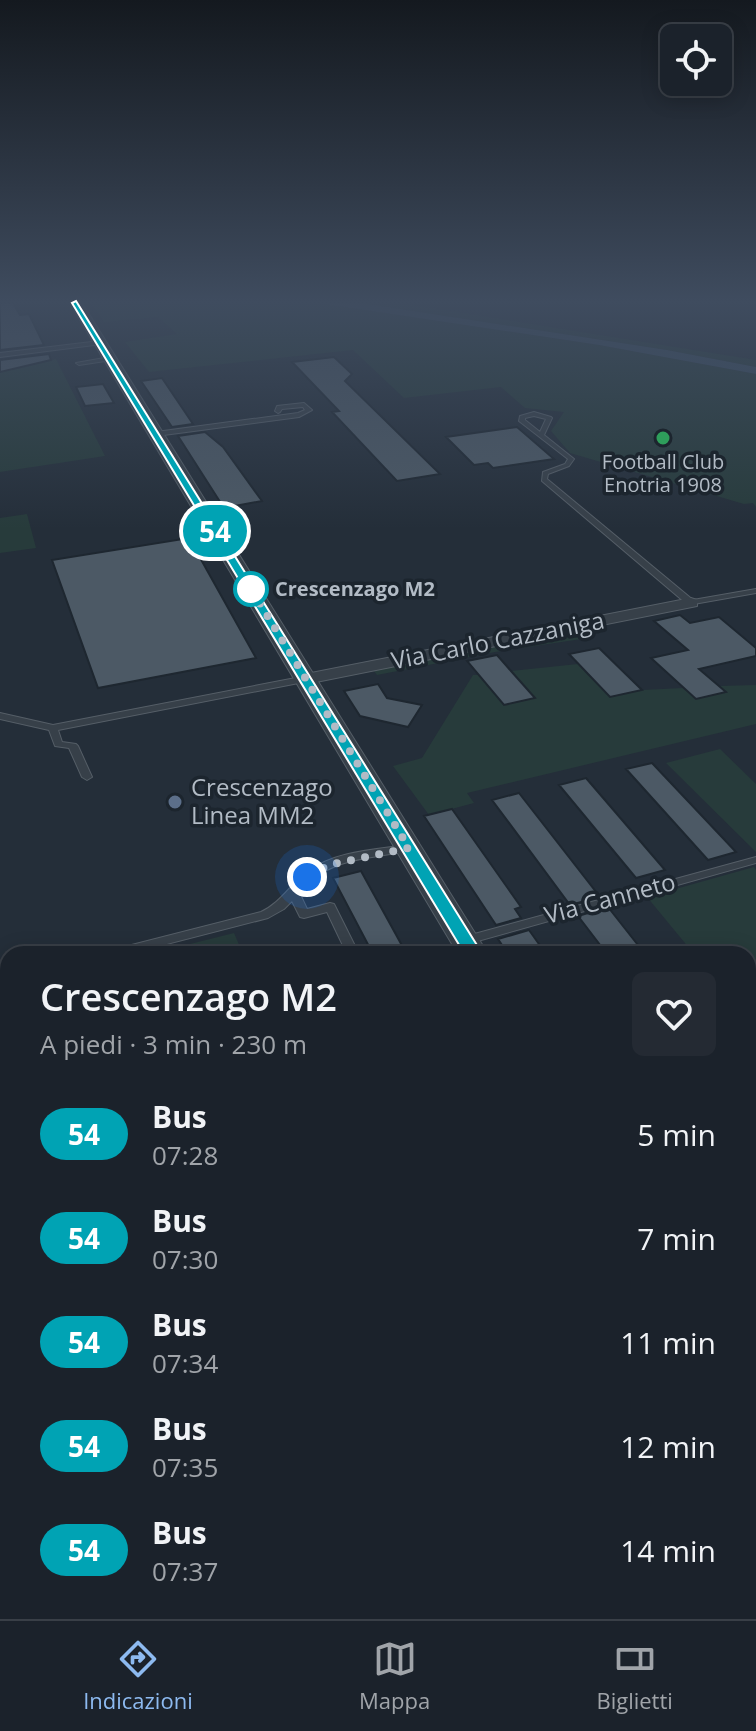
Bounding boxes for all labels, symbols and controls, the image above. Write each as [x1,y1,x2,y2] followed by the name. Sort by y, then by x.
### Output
[660,24,732,96] map controls
[660,24,732,96] button: locate
[654,429,672,447] marker: Football Club Enotria 1908
[602,448,724,498] place label: Football Club Enotria 1908
[179,505,251,557] line badge: 54
[199,512,231,550] text: 54
[234,572,268,606] marker: Crescenzago M2
[275,575,435,602] place label: Crescenzago M2
[388,603,607,676] street label: Via Carlo Cazzaniga
[191,770,333,831] place label: Crescenzago Linea MM2
[166,793,184,811] marker: Crescenzago Linea MM2
[287,857,327,897] your location
[540,864,679,931] street label: Via Canneto
[40,970,337,1022] text: Crescenzago M2
[632,972,716,1056] button: heart
[40,1026,307,1062] text: A piedi · 3 min · 230 m
[152,1096,207,1137] text: Bus
[637,1114,716,1155] text: 5 min
[68,1115,100,1153] text: 54
[152,1137,218,1173] text: 07:28
[152,1200,207,1241] text: Bus
[637,1218,716,1259] text: 7 min
[68,1219,100,1257] text: 54
[152,1241,218,1277] text: 07:30
[152,1304,207,1345] text: Bus
[620,1322,716,1363] text: 11 min
[68,1323,100,1361] text: 54
[152,1345,218,1381] text: 07:34
[152,1408,207,1449] text: Bus
[620,1426,716,1467] text: 12 min
[68,1427,100,1465] text: 54
[152,1449,218,1485] text: 07:35
[152,1512,207,1553] text: Bus
[620,1530,716,1571] text: 14 min
[68,1531,100,1569] text: 54
[152,1553,218,1589] text: 07:37
[83,1637,193,1715] tab: Indicazioni
[359,1637,430,1715] tab: Mappa
[596,1637,673,1715] tab: Biglietti

